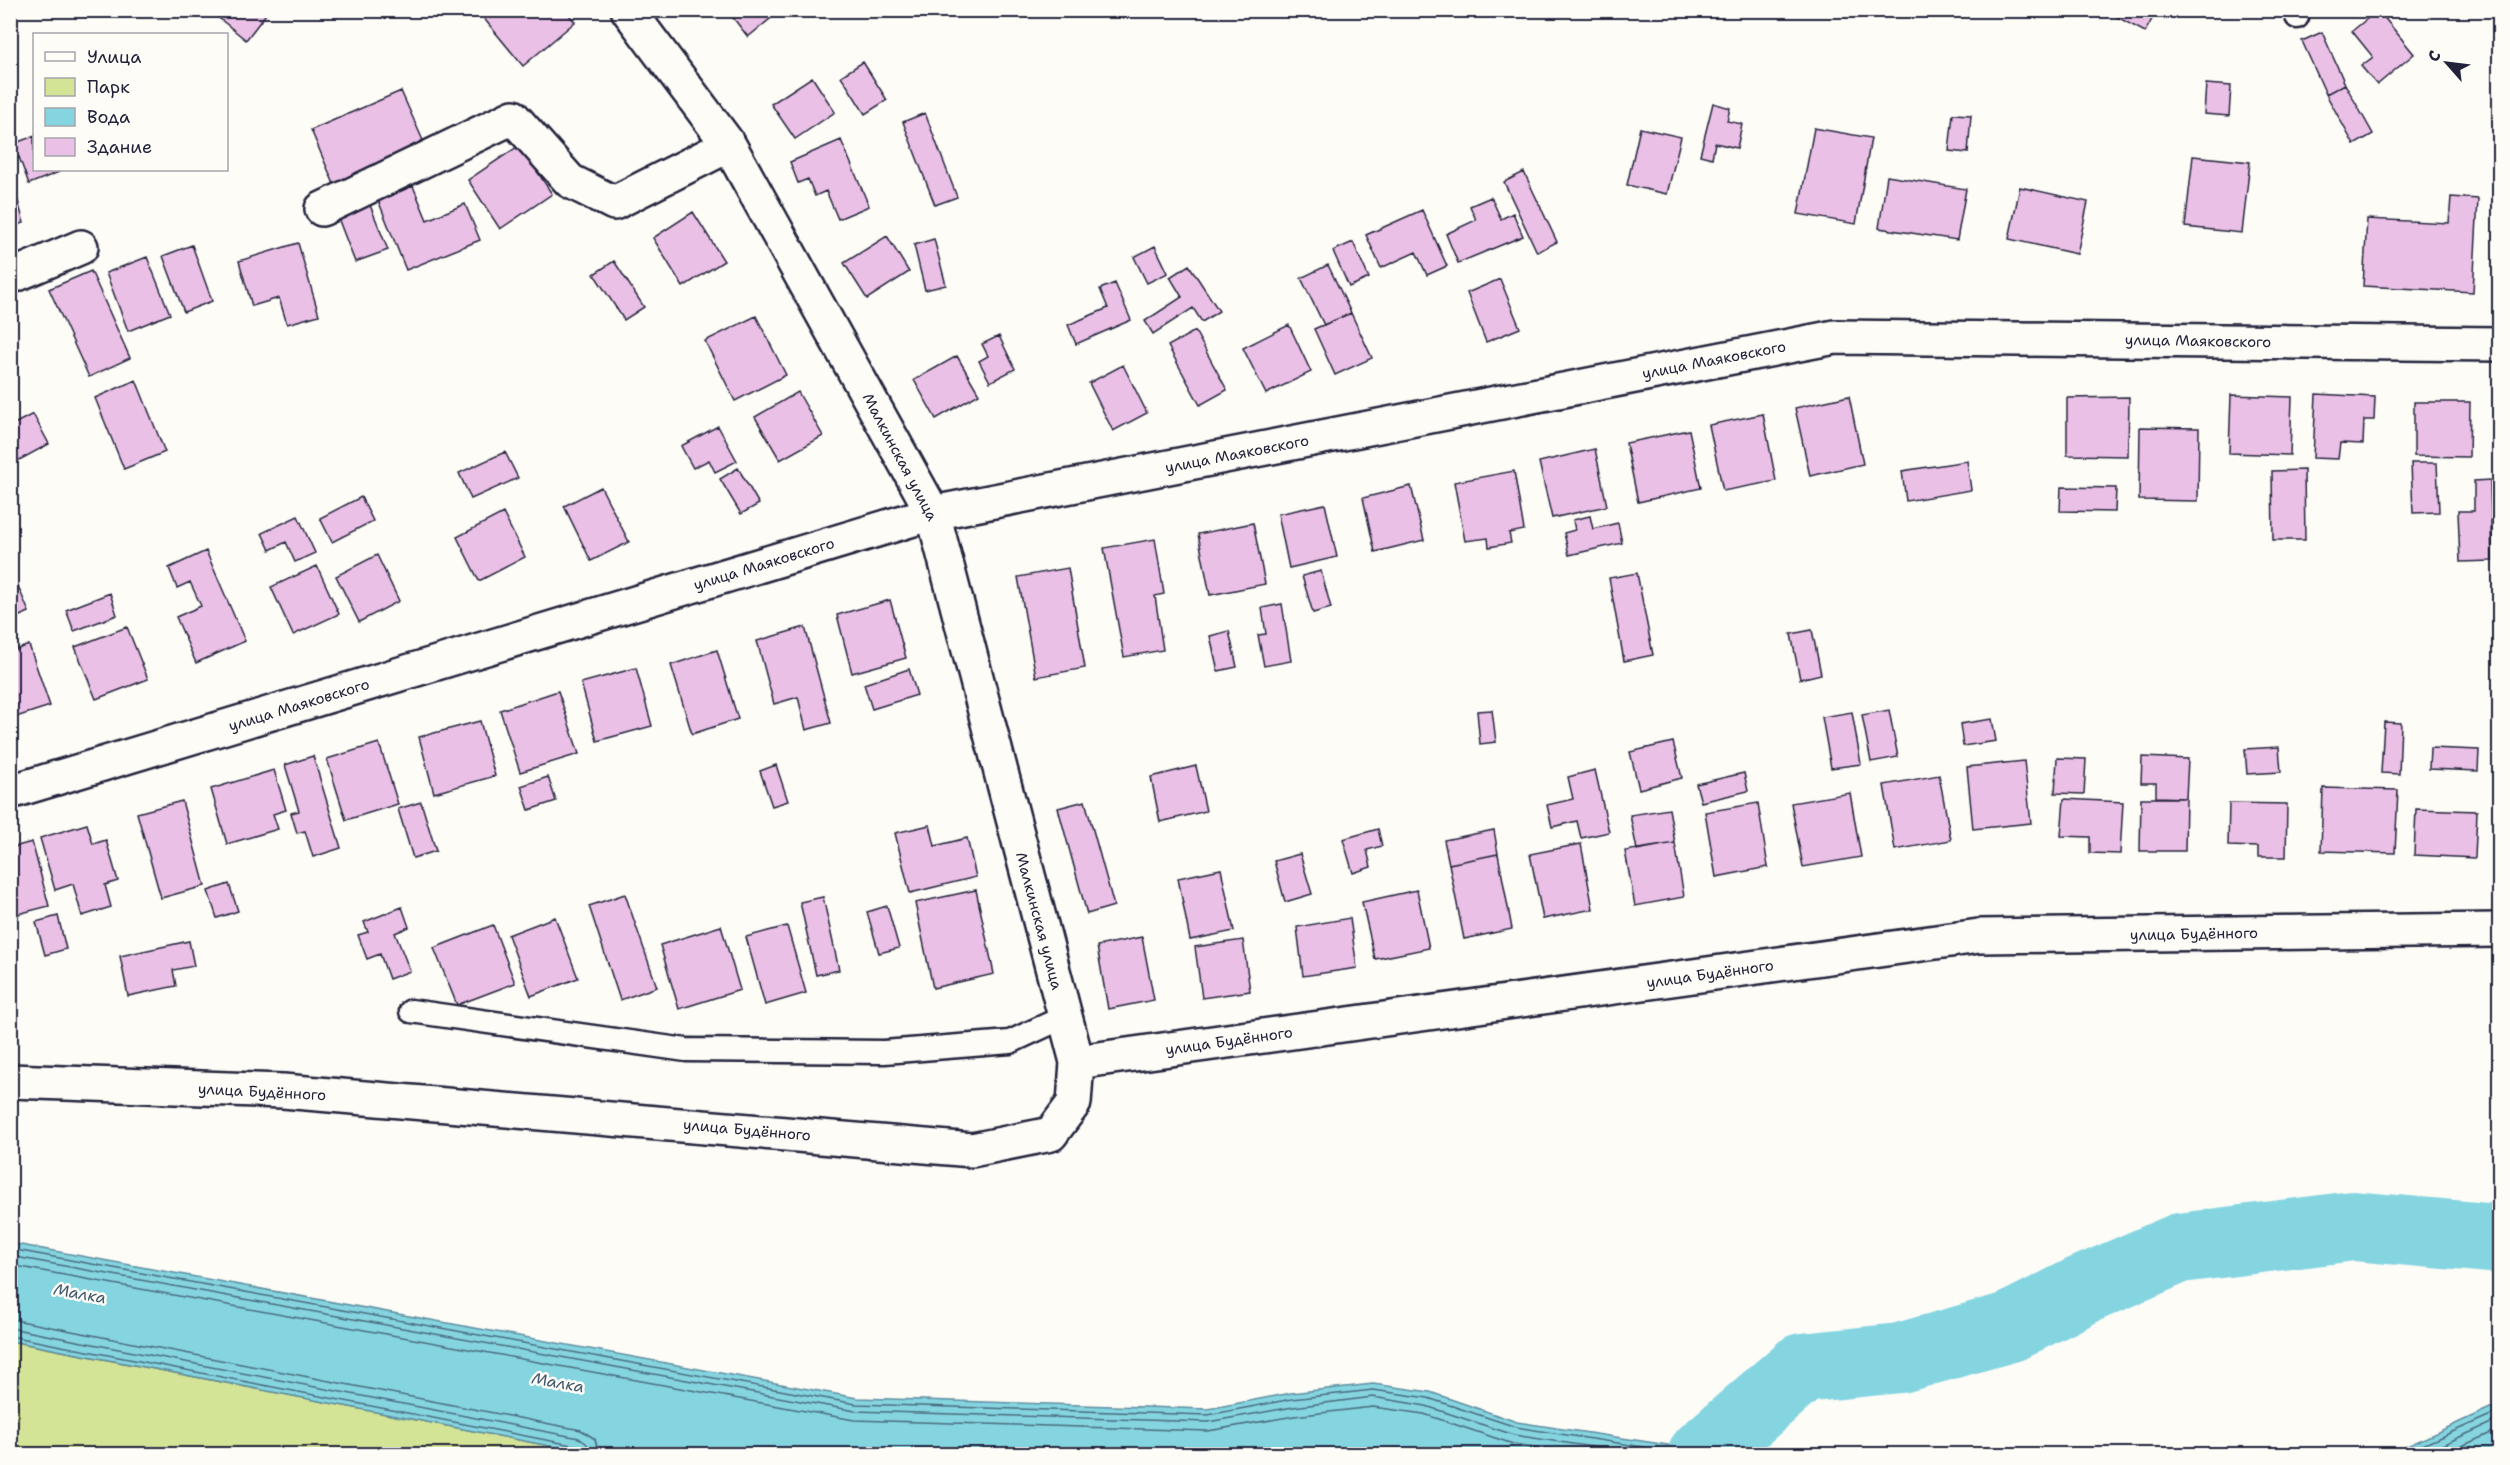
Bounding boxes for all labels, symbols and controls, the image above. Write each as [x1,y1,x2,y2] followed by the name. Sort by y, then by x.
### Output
[33,33,228,171] legend
[2417,33,2477,93] north arrow
[87,45,141,69] text: Улица
[2423,47,2446,65] text: С
[87,75,130,99] text: Парк
[87,105,130,129] text: Вода
[87,135,152,159] text: Здание
[2125,330,2271,352] street label: улица Маяковского
[1640,336,1788,384] street label: улица Маяковского
[858,390,942,525] street label: Малкинская улица
[1163,430,1311,478] street label: улица Маяковского
[691,533,837,595] street label: улица Маяковского
[226,674,372,736] street label: улица Маяковского
[1011,850,1067,993] street label: Малкинская улица
[2130,923,2258,945] street label: улица Будённого
[1645,955,1775,993] street label: улица Будённого
[1164,1022,1294,1060] street label: улица Будённого
[197,1079,327,1105] street label: улица Будённого
[682,1114,812,1146] street label: улица Будённого
[52,1279,108,1308] water label: Малка
[530,1368,586,1397] water label: Малка

